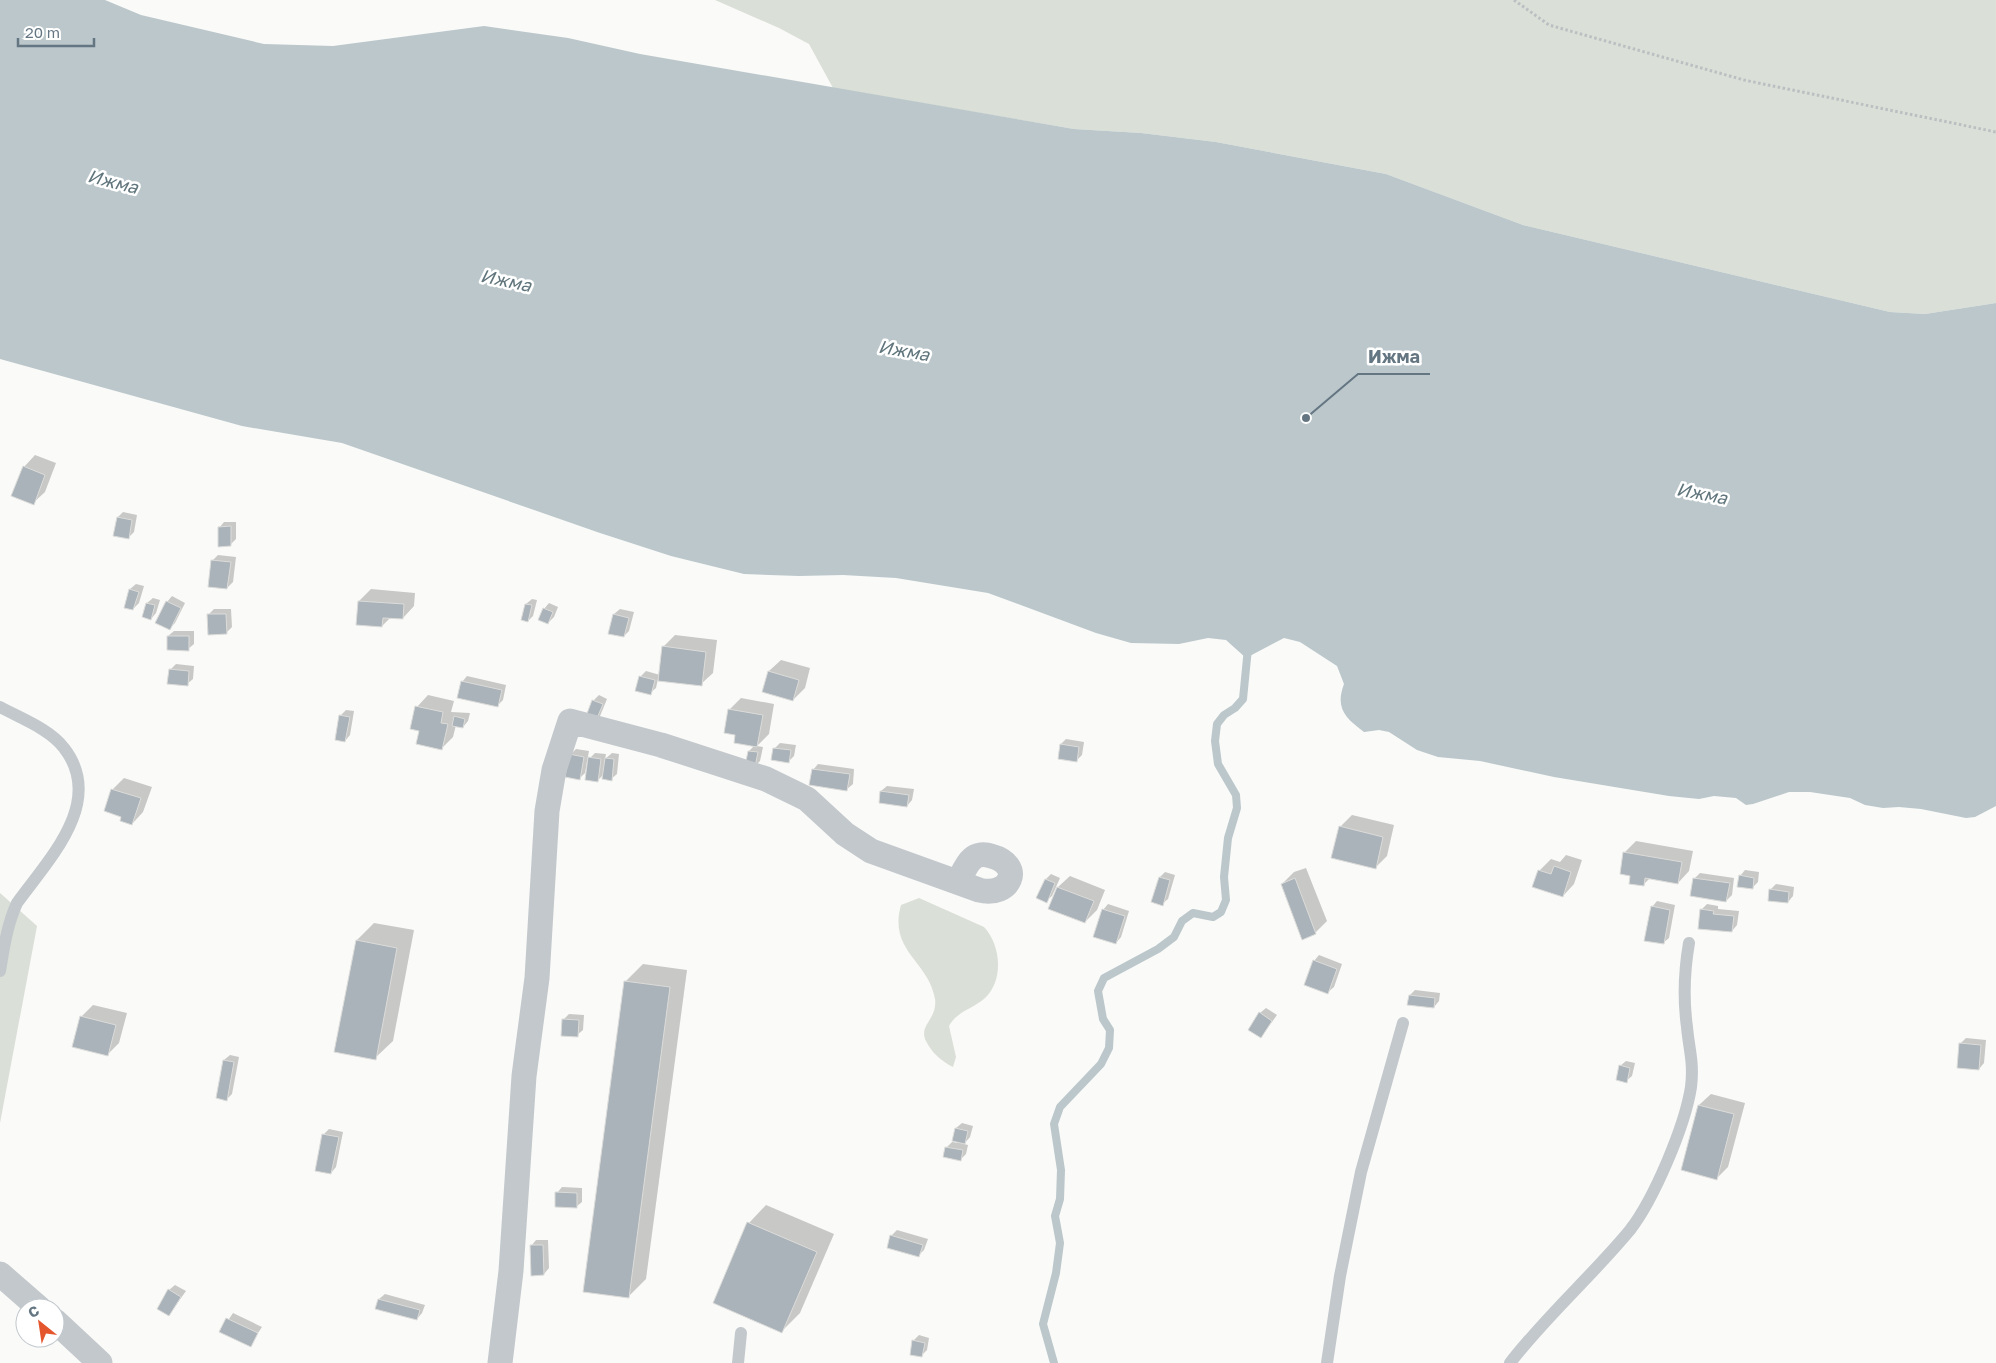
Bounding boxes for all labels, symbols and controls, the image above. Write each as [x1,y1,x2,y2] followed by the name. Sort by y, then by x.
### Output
[18,15,94,47] scale bar
[25,23,60,41] text: 20 m
[85,164,141,198] water label: Ижма
[479,264,534,296] water label: Ижма
[877,335,932,365] water label: Ижма
[1358,341,1430,374] callout: Ижма
[1368,345,1420,367] text: Ижма
[1675,477,1730,509] water label: Ижма
[15,1298,65,1348] north arrow
[25,1301,42,1321] text: С

